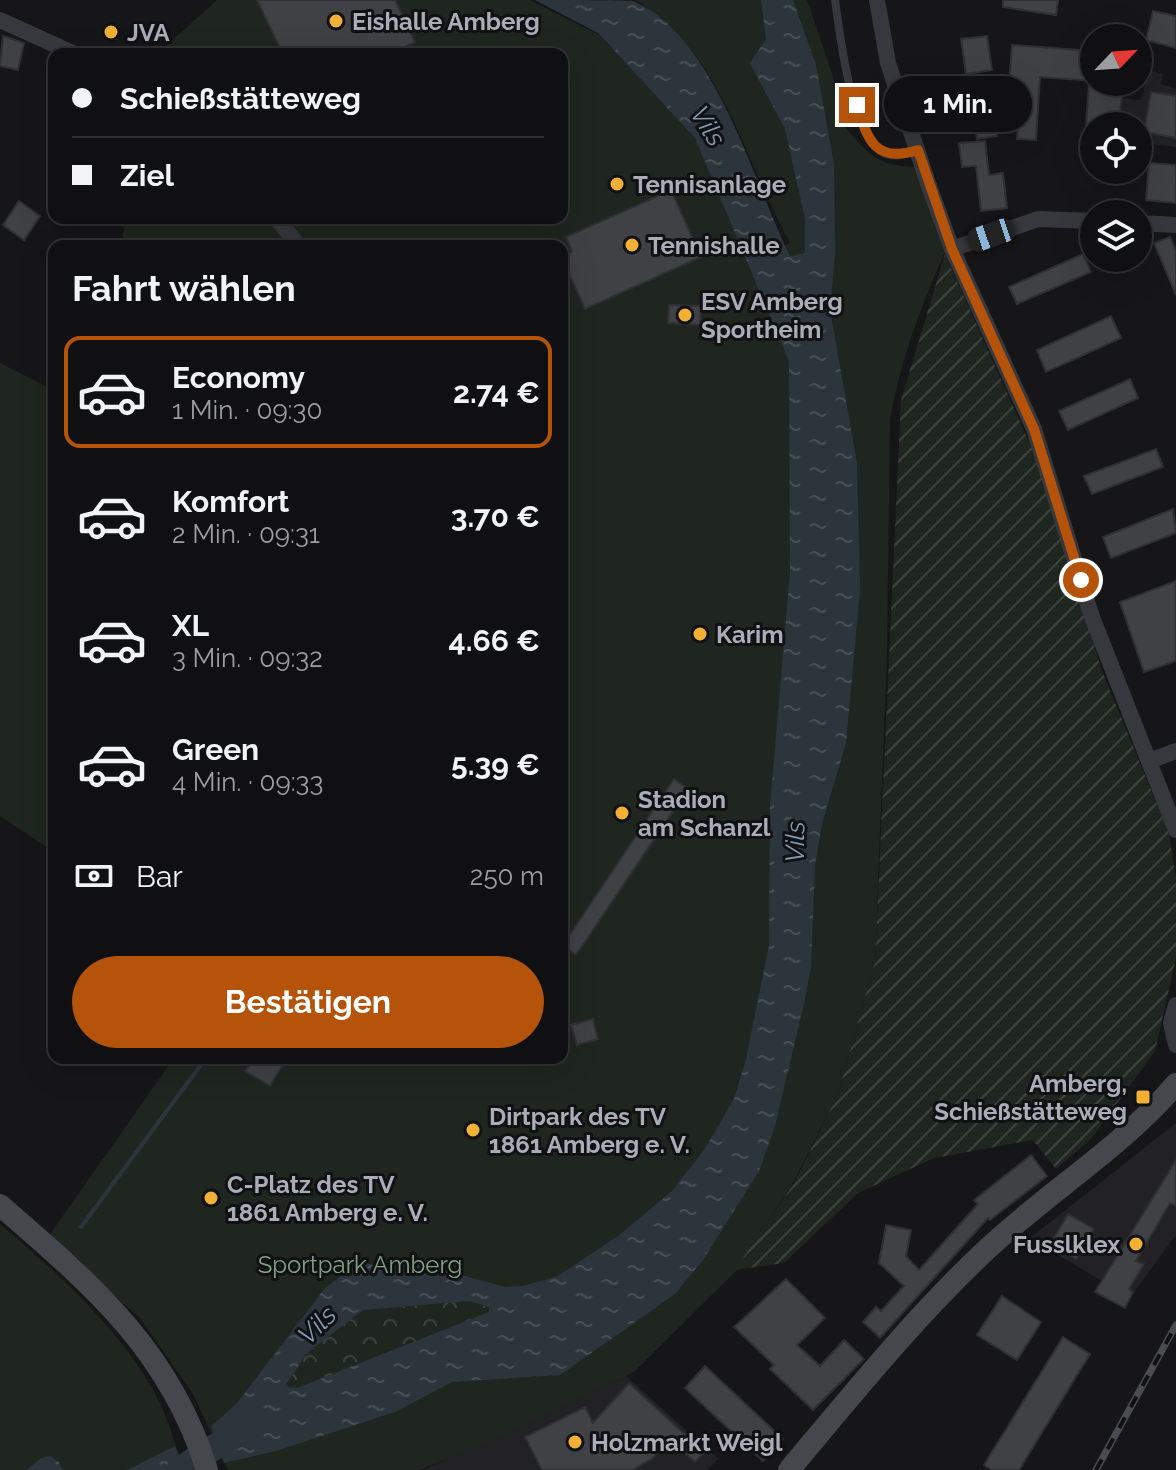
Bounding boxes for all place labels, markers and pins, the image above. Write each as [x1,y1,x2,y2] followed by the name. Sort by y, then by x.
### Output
[352,7,540,36] place label: Eishalle Amberg
[327,12,345,30] marker: Eishalle Amberg
[127,18,171,47] place label: JVA
[102,23,120,41] marker: JVA
[633,170,786,199] place label: Tennisanlage
[608,175,626,193] marker: Tennisanlage
[648,231,780,260] place label: Tennishalle
[623,236,641,254] marker: Tennishalle
[701,287,843,344] place label: ESV Amberg Sportheim
[676,306,694,324] marker: ESV Amberg Sportheim
[716,620,784,649] place label: Karim
[691,625,709,643] marker: Karim
[638,785,771,842] place label: Stadion am Schanzl
[613,804,631,822] marker: Stadion am Schanzl
[934,1069,1127,1126] place label: Amberg, Schießstätteweg
[1134,1088,1152,1106] marker: Amberg, Schießstätteweg
[489,1102,690,1159] place label: Dirtpark des TV 1861 Amberg e. V.
[464,1121,482,1139] marker: Dirtpark des TV 1861 Amberg e. V.
[227,1170,428,1227] place label: C-Platz des TV 1861 Amberg e. V.
[202,1189,220,1207] marker: C-Platz des TV 1861 Amberg e. V.
[1013,1230,1120,1259] place label: Fusslklex
[1127,1235,1145,1253] marker: Fusslklex
[591,1428,783,1457] place label: Holzmarkt Weigl
[566,1433,584,1451] marker: Holzmarkt Weigl

